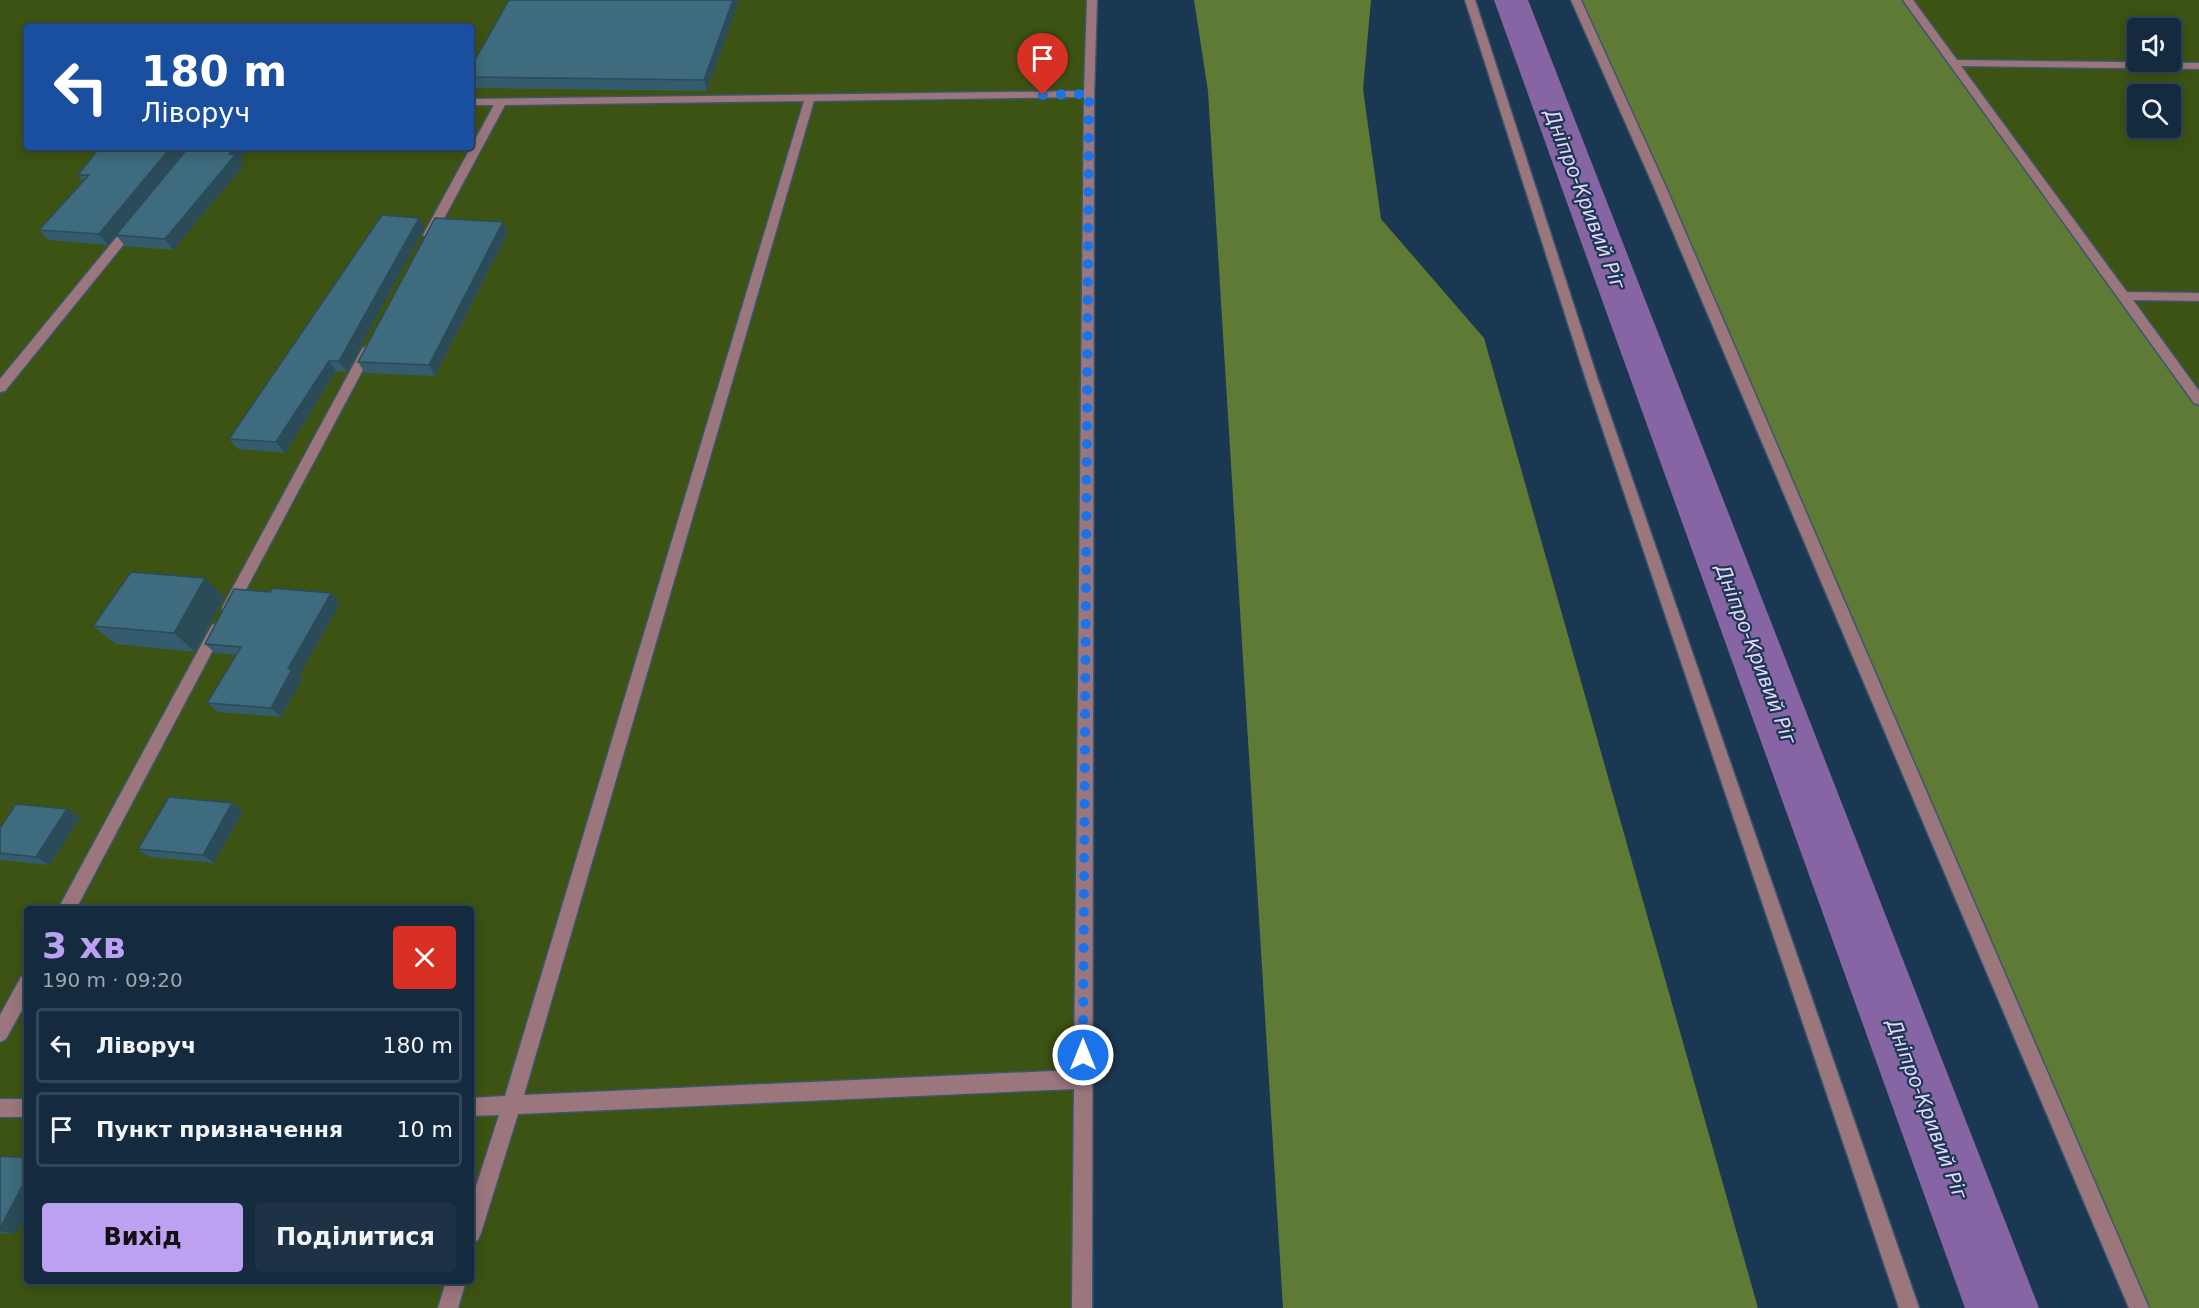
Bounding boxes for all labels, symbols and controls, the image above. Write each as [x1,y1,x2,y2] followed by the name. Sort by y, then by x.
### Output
[2127,18,2181,138] map controls
[2127,18,2181,72] button: sound
[1017,33,1068,95] pin
[1026,42,1059,75] icon: arrive
[141,47,287,96] text: 180 m
[42,48,120,126] icon: left
[2127,84,2181,138] button: search
[141,97,250,128] text: Ліворуч
[1539,104,1631,293] water label: Дніпро-Кривий Ріг
[1710,559,1802,748] water label: Дніпро-Кривий Ріг
[42,925,126,966] text: 3 хв
[393,926,456,989] button: close
[42,968,183,992] text: 190 m · 09:20
[1881,1014,1973,1203] water label: Дніпро-Кривий Ріг
[1051,1023,1115,1087] position arrow
[45,1029,78,1062] icon: left
[96,1033,196,1058] text: Ліворуч
[383,1033,453,1058] text: 180 m
[45,1113,78,1146] icon: arrive
[96,1117,343,1142] text: Пункт призначення
[397,1117,453,1142] text: 10 m
[42,1203,243,1272] button: Вихід
[255,1203,456,1272] button: Поділитися

